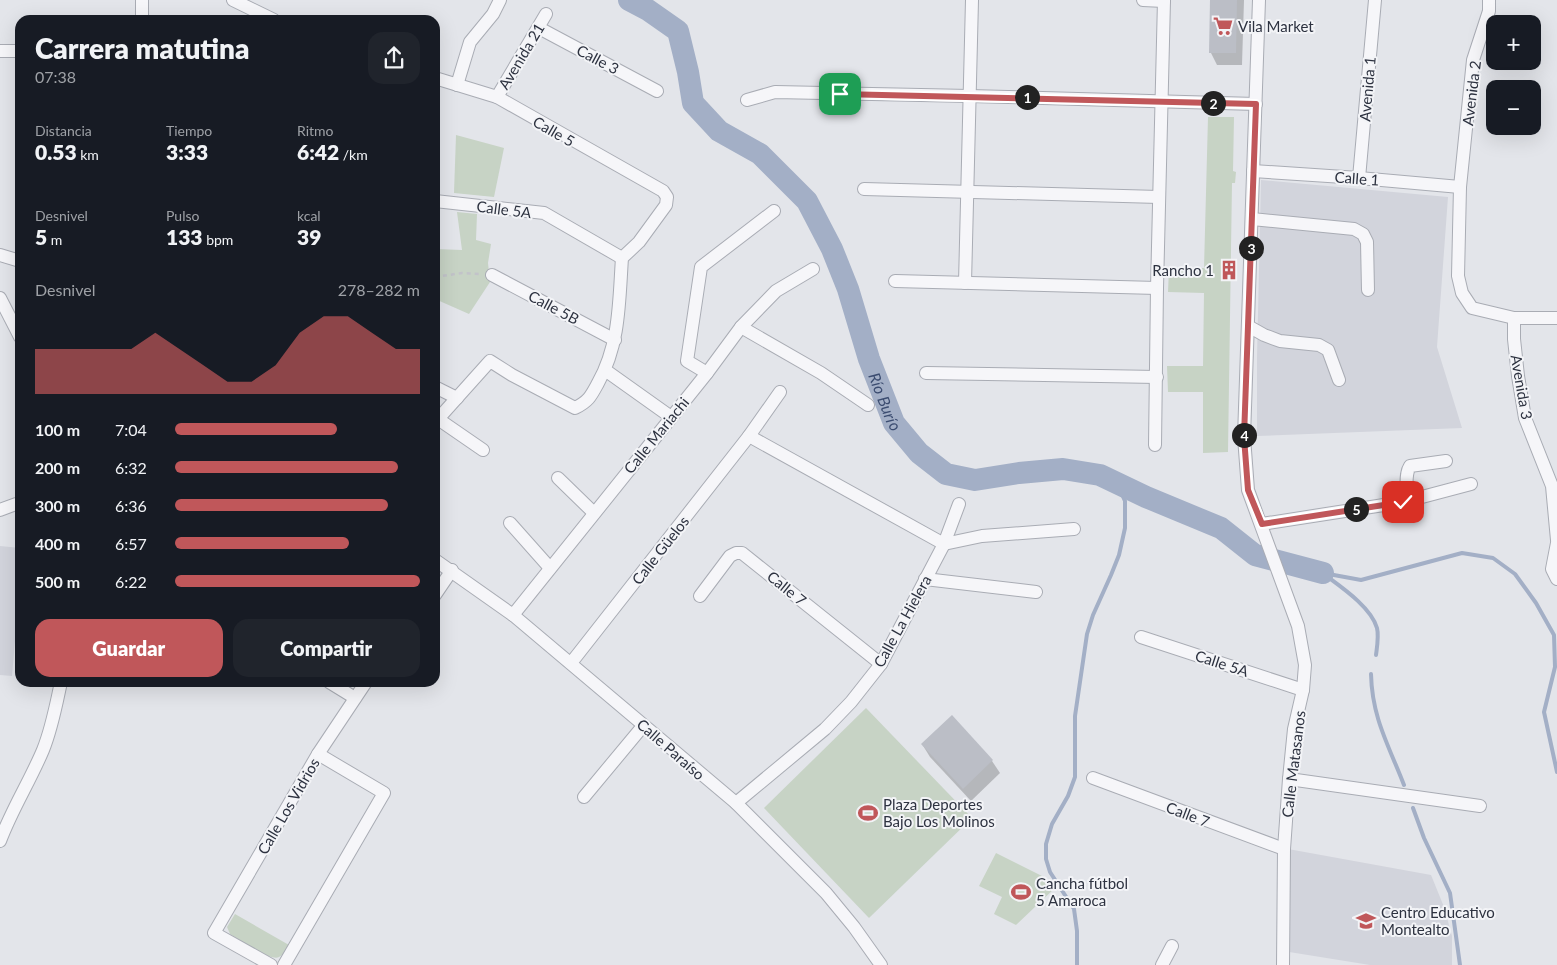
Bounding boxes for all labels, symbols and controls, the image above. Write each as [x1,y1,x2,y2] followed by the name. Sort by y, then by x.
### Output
[1212,15,1234,37] supermarket icon: Vila Market
[1486,15,1541,135] map controls
[1486,15,1541,70] button: +
[1238,17,1314,35] place label: Vila Market
[494,20,548,92] street label: Avenida 21
[35,31,250,65] text: Carrera matutina
[368,32,420,84] button: share
[574,40,622,78] street label: Calle 3
[1355,56,1379,122] street label: Avenida 1
[1458,59,1484,127] street label: Avenida 2
[35,67,76,86] text: 07:38
[819,73,861,115] pin
[826,80,854,108] icon: arrive
[1486,80,1541,135] button: −
[1014,84,1040,110] pin: 1
[1023,89,1032,106] text: 1
[1200,90,1226,116] pin: 2
[1209,95,1218,112] text: 2
[530,112,578,150] street label: Calle 5
[35,122,92,139] text: Distancia
[166,122,212,139] text: Tiempo
[297,122,334,139] text: Ritmo
[35,139,77,164] text: 0.53
[166,139,208,164] text: 3:33
[297,139,339,164] text: 6:42
[77,146,99,163] text: km
[339,146,368,163] text: /km
[1334,167,1380,189] street label: Calle 1
[476,197,533,221] street label: Calle 5A
[35,207,88,224] text: Desnivel
[166,207,199,224] text: Pulso
[297,207,321,224] text: kcal
[35,224,47,249] text: 5
[166,224,203,249] text: 133
[297,224,321,249] text: 39
[47,231,62,248] text: m
[203,231,233,248] text: bpm
[1238,236,1264,260] pin: 3
[1247,240,1256,257] text: 3
[1218,259,1240,281] building icon: Rancho 1
[1152,261,1214,279] place label: Rancho 1
[35,280,95,299] text: Desnivel
[338,280,420,299] text: 278–282 m
[526,286,582,328] street label: Calle 5B
[1507,353,1537,421] street label: Avenida 3
[866,370,906,434] water label: Río Burío
[620,393,692,477] street label: Calle Mariachi
[35,420,80,439] text: 100 m
[115,420,147,439] text: 7:04
[1232,422,1256,448] pin: 4
[1240,427,1249,444] text: 4
[35,458,80,477] text: 200 m
[115,458,147,477] text: 6:32
[1382,481,1424,523] pin
[1389,488,1417,516] icon: check
[35,496,80,515] text: 300 m
[115,496,147,515] text: 6:36
[1344,496,1368,522] pin: 5
[1352,501,1361,518] text: 5
[628,512,692,588] street label: Calle Güelos
[35,534,80,553] text: 400 m
[115,534,147,553] text: 6:57
[764,567,810,609] street label: Calle 7
[35,572,80,591] text: 500 m
[115,572,147,591] text: 6:22
[869,572,935,670] street label: Calle La Hielera
[35,619,223,677] button: Guardar
[233,619,420,677] button: Compartir
[1193,646,1252,680] street label: Calle 5A
[1278,710,1308,818] street label: Calle Matasanos
[633,715,709,783] street label: Calle Paraíso
[253,755,323,857] street label: Calle Los Vidrios
[883,795,995,830] place label: Plaza Deportes Bajo Los Molinos
[1164,798,1213,831] street label: Calle 7
[857,802,879,824] sports icon: Plaza Deportes Bajo Los Molinos
[1036,874,1128,909] place label: Cancha fútbol 5 Amaroca
[1010,881,1032,903] sports icon: Cancha fútbol 5 Amaroca
[1381,903,1495,938] place label: Centro Educativo Montealto
[1355,910,1377,932] school or university icon: Centro Educativo Montealto

